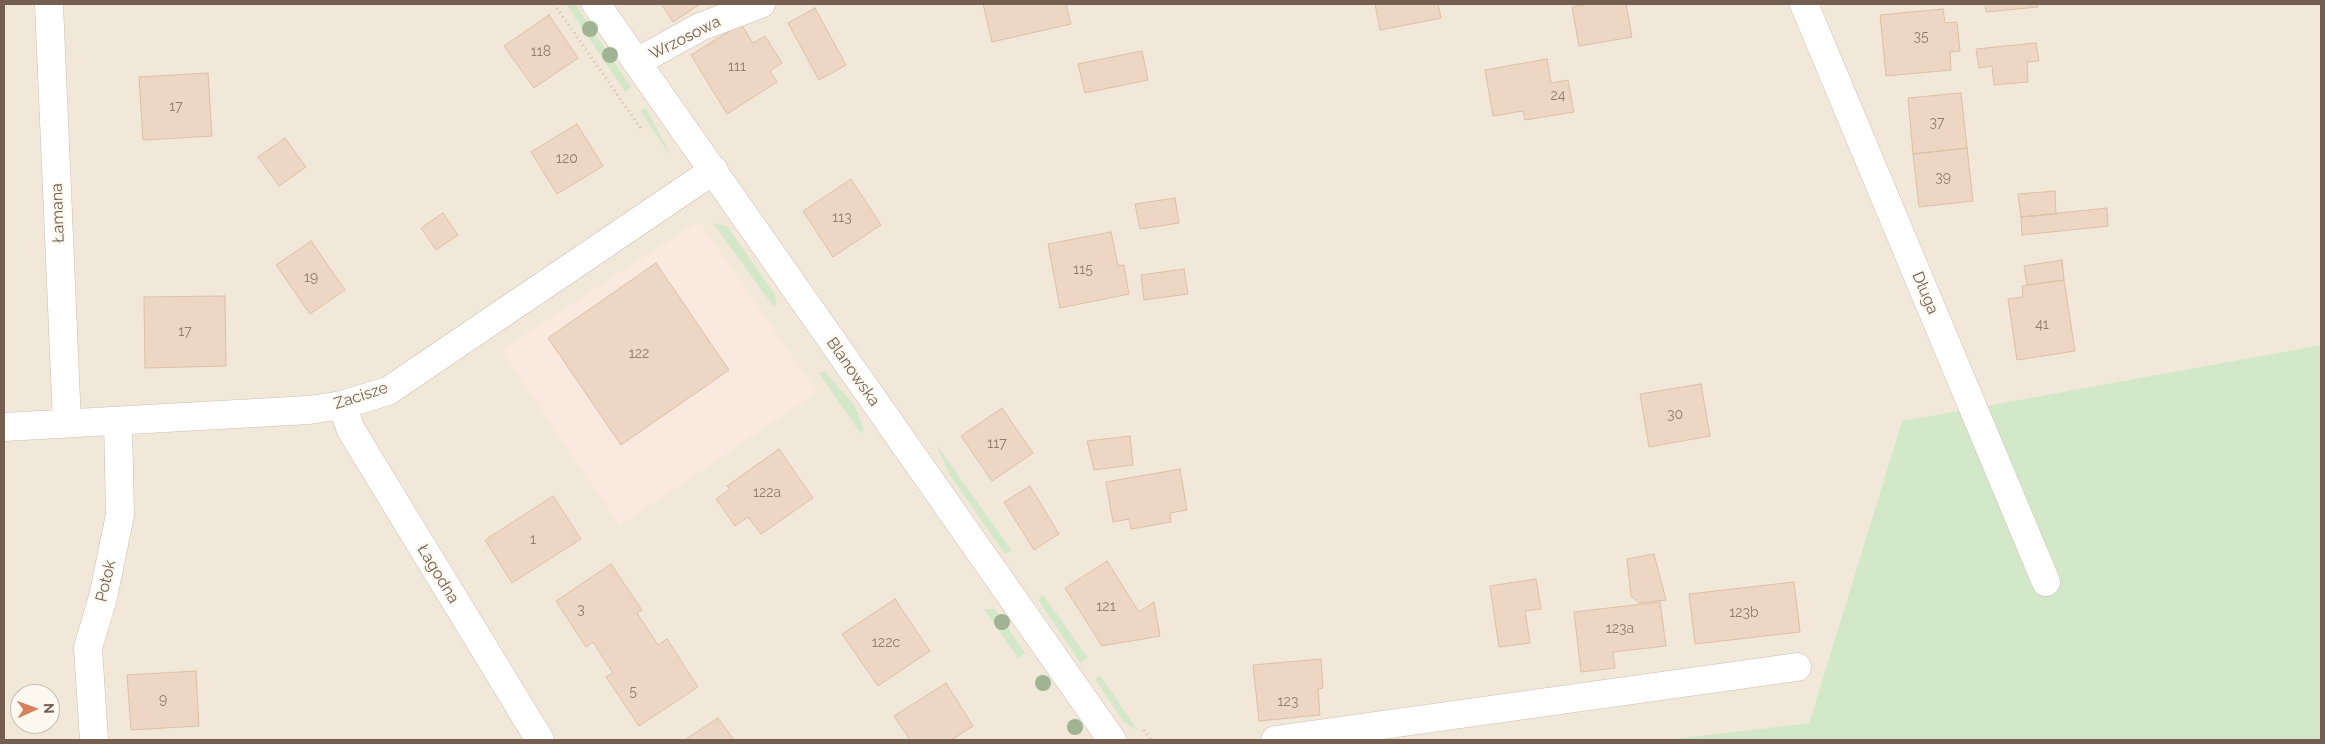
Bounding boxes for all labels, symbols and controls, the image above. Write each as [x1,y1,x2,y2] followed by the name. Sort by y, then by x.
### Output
[646,12,724,64] street label: Wrzosowa
[1913,29,1929,45] house number: 35
[531,44,551,60] house number: 118
[728,59,746,75] house number: 111
[1551,88,1565,104] house number: 24
[169,99,183,115] house number: 17
[1930,115,1944,131] house number: 37
[556,151,578,167] house number: 120
[1935,170,1951,186] house number: 39
[47,183,69,243] street label: Łamana
[832,210,852,226] house number: 113
[1073,262,1093,278] house number: 115
[1908,269,1942,317] street label: Długa
[304,270,318,286] house number: 19
[2035,317,2049,333] house number: 41
[178,324,192,340] house number: 17
[822,334,884,410] street label: Blanowska
[629,346,649,362] house number: 122
[331,378,391,414] street label: Zacisze
[1667,407,1683,423] house number: 30
[987,436,1007,452] house number: 117
[753,485,781,501] house number: 122a
[530,532,536,548] house number: 1
[413,541,463,607] street label: Łagodna
[92,558,120,604] street label: Potok
[1096,599,1116,615] house number: 121
[577,602,585,618] house number: 3
[1729,605,1759,621] house number: 123b
[1606,621,1634,637] house number: 123a
[872,635,900,651] house number: 122c
[10,684,60,734] north arrow
[629,684,637,700] house number: 5
[159,692,167,708] house number: 9
[1278,694,1298,710] house number: 123
[41,703,57,714] text: N

